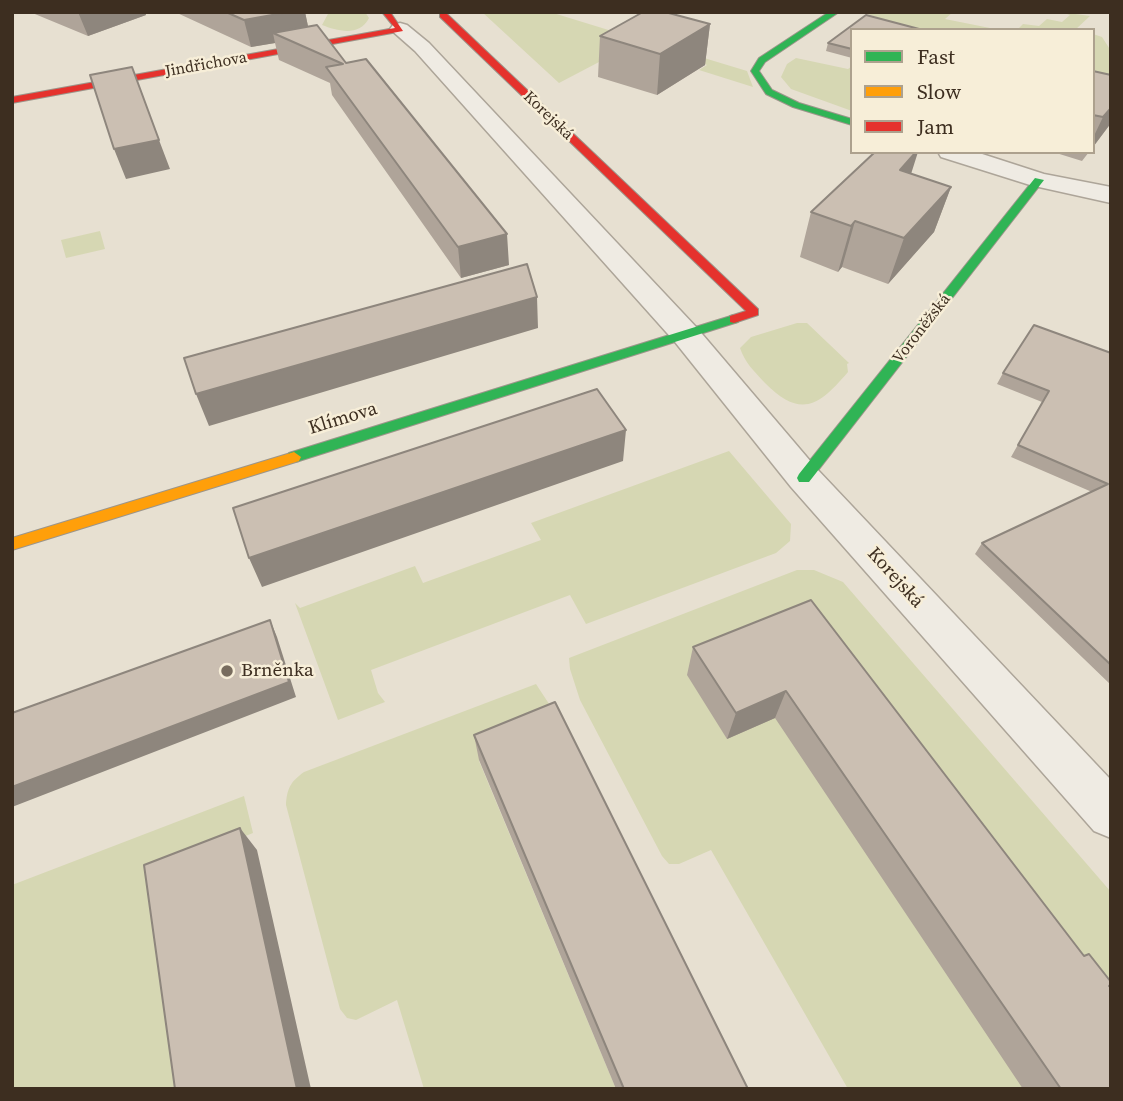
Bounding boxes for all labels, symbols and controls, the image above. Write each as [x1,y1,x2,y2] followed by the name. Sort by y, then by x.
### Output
[850,28,1095,154] legend
[917,42,955,71] text: Fast
[164,48,248,82] street label: Jindřichova
[917,77,961,106] text: Slow
[519,88,577,144] street label: Korejská
[917,112,954,141] text: Jam
[889,291,955,367] street label: Voroněžská
[306,398,380,440] street label: Klímova
[862,543,928,613] street label: Korejská
[241,660,314,682] place label: Brněnka
[219,663,235,679] marker: Brněnka

